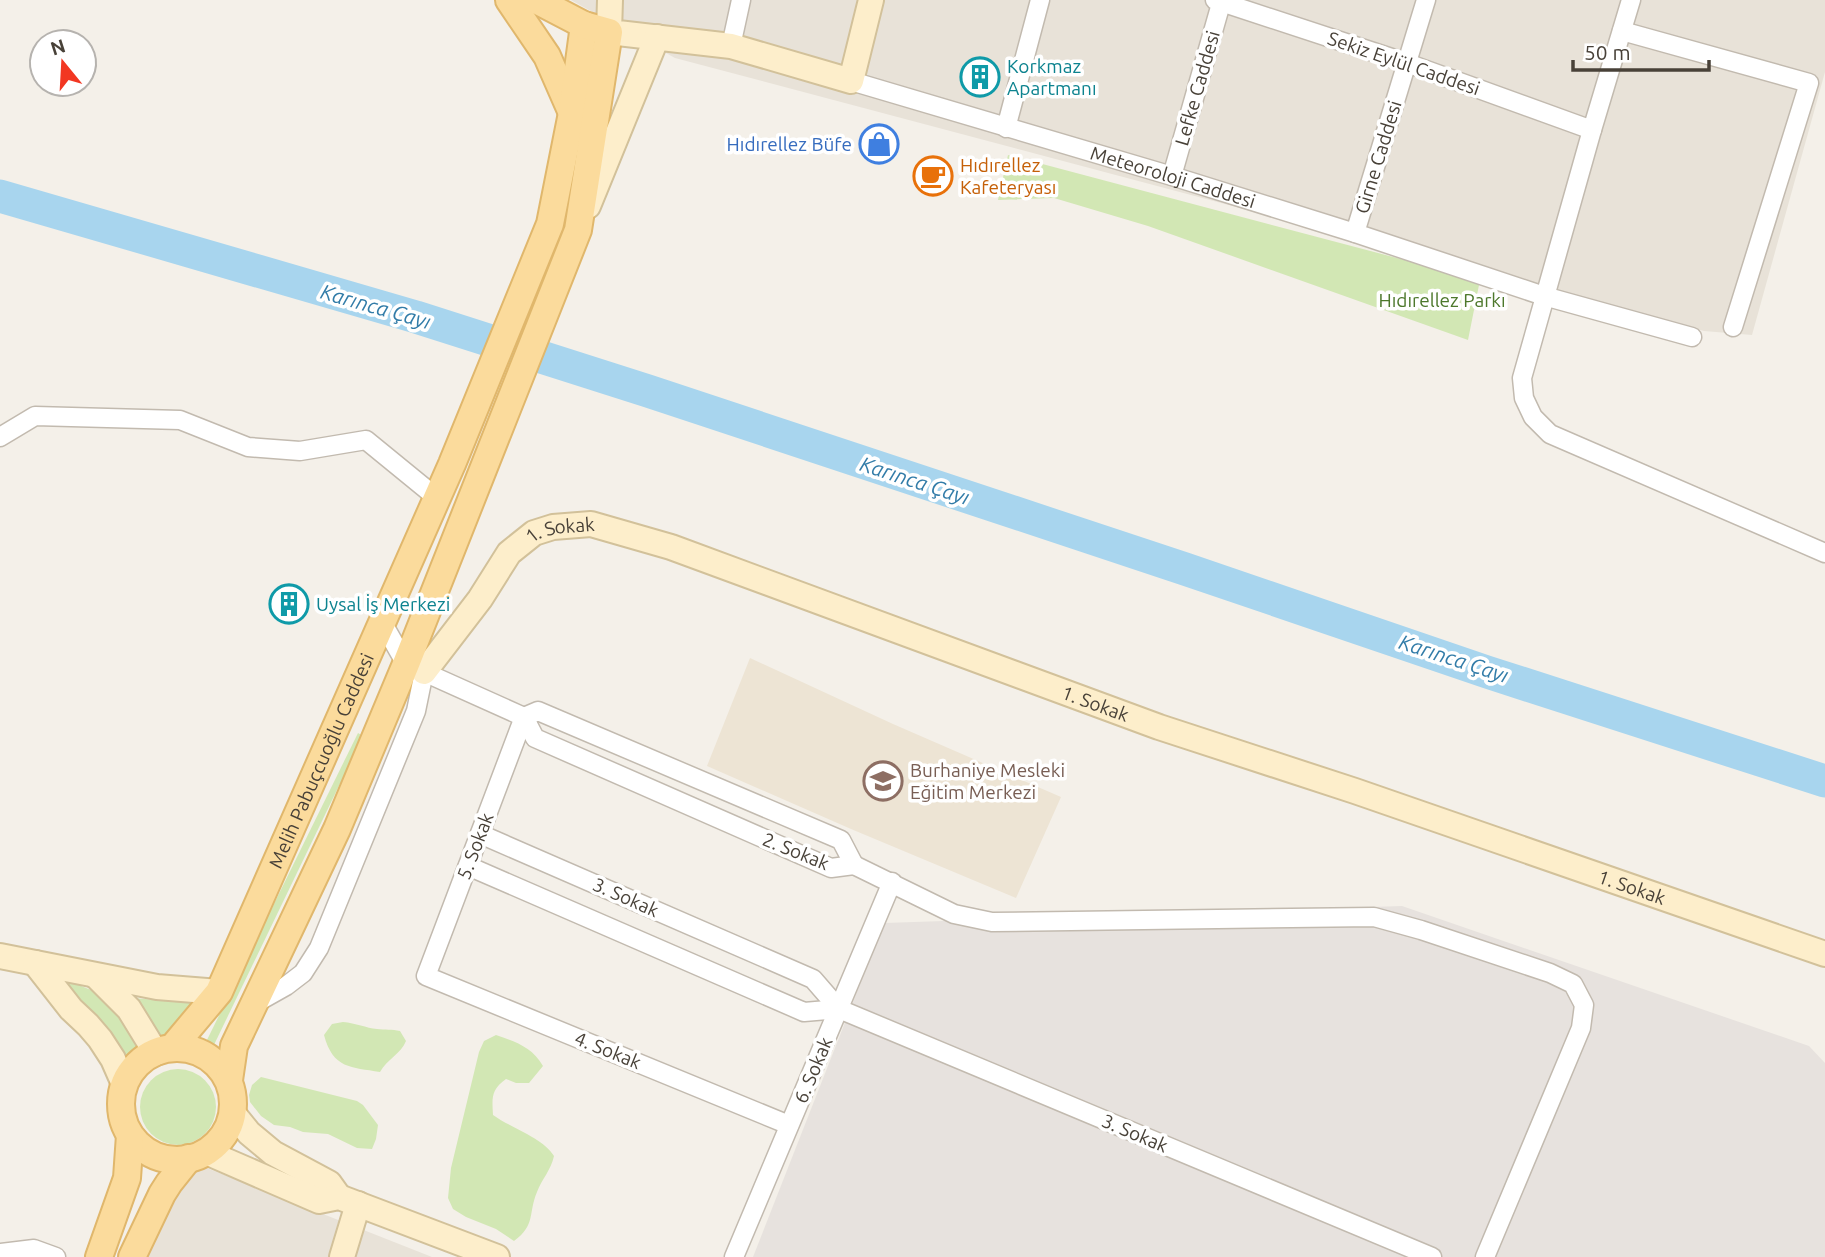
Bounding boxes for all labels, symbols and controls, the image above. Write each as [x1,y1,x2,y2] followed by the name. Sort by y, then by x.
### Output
[1325,27,1483,99] street label: Sekiz Eylül Caddesi
[28,28,98,98] north arrow
[1170,28,1224,148] street label: Lefke Caddesi
[1573,28,1710,72] scale bar
[48,34,68,59] text: N
[1584,40,1631,64] text: 50 m
[1007,55,1097,99] place label: Korkmaz Apartmanı
[959,56,1001,98] building icon: Korkmaz Apartmanı
[1350,98,1406,216] street label: Girne Caddesi
[858,123,900,165] shop icon: Hıdırellez Büfe
[727,133,852,155] place label: Hıdırellez Büfe
[1088,142,1258,212] street label: Meteoroloji Caddesi
[960,154,1056,198] place label: Hıdırellez Kafeteryası
[912,155,954,197] cafe icon: Hıdırellez Kafeteryası
[318,279,434,333] water label: Karınca Çayı
[1378,289,1506,311] park label: Hıdırellez Parkı
[857,451,973,509] water label: Karınca Çayı
[521,513,596,547] street label: 1. Sokak
[268,583,310,625] building icon: Uysal İş Merkezi
[316,593,450,615] place label: Uysal İş Merkezi
[1396,629,1512,687] water label: Karınca Çayı
[264,650,378,871] street label: Melih Pabuçcuoğlu Caddesi
[1059,681,1132,726] street label: 1. Sokak
[910,759,1065,803] place label: Burhaniye Mesleki Eğitim Merkezi
[862,760,904,802] school or university icon: Burhaniye Mesleki Eğitim Merkezi
[452,809,498,883] street label: 5. Sokak
[760,828,833,874] street label: 2. Sokak
[1595,865,1669,909] street label: 1. Sokak
[590,873,663,921] street label: 3. Sokak
[572,1027,645,1073] street label: 4. Sokak
[789,1033,837,1106] street label: 6. Sokak
[1099,1109,1172,1157] street label: 3. Sokak

